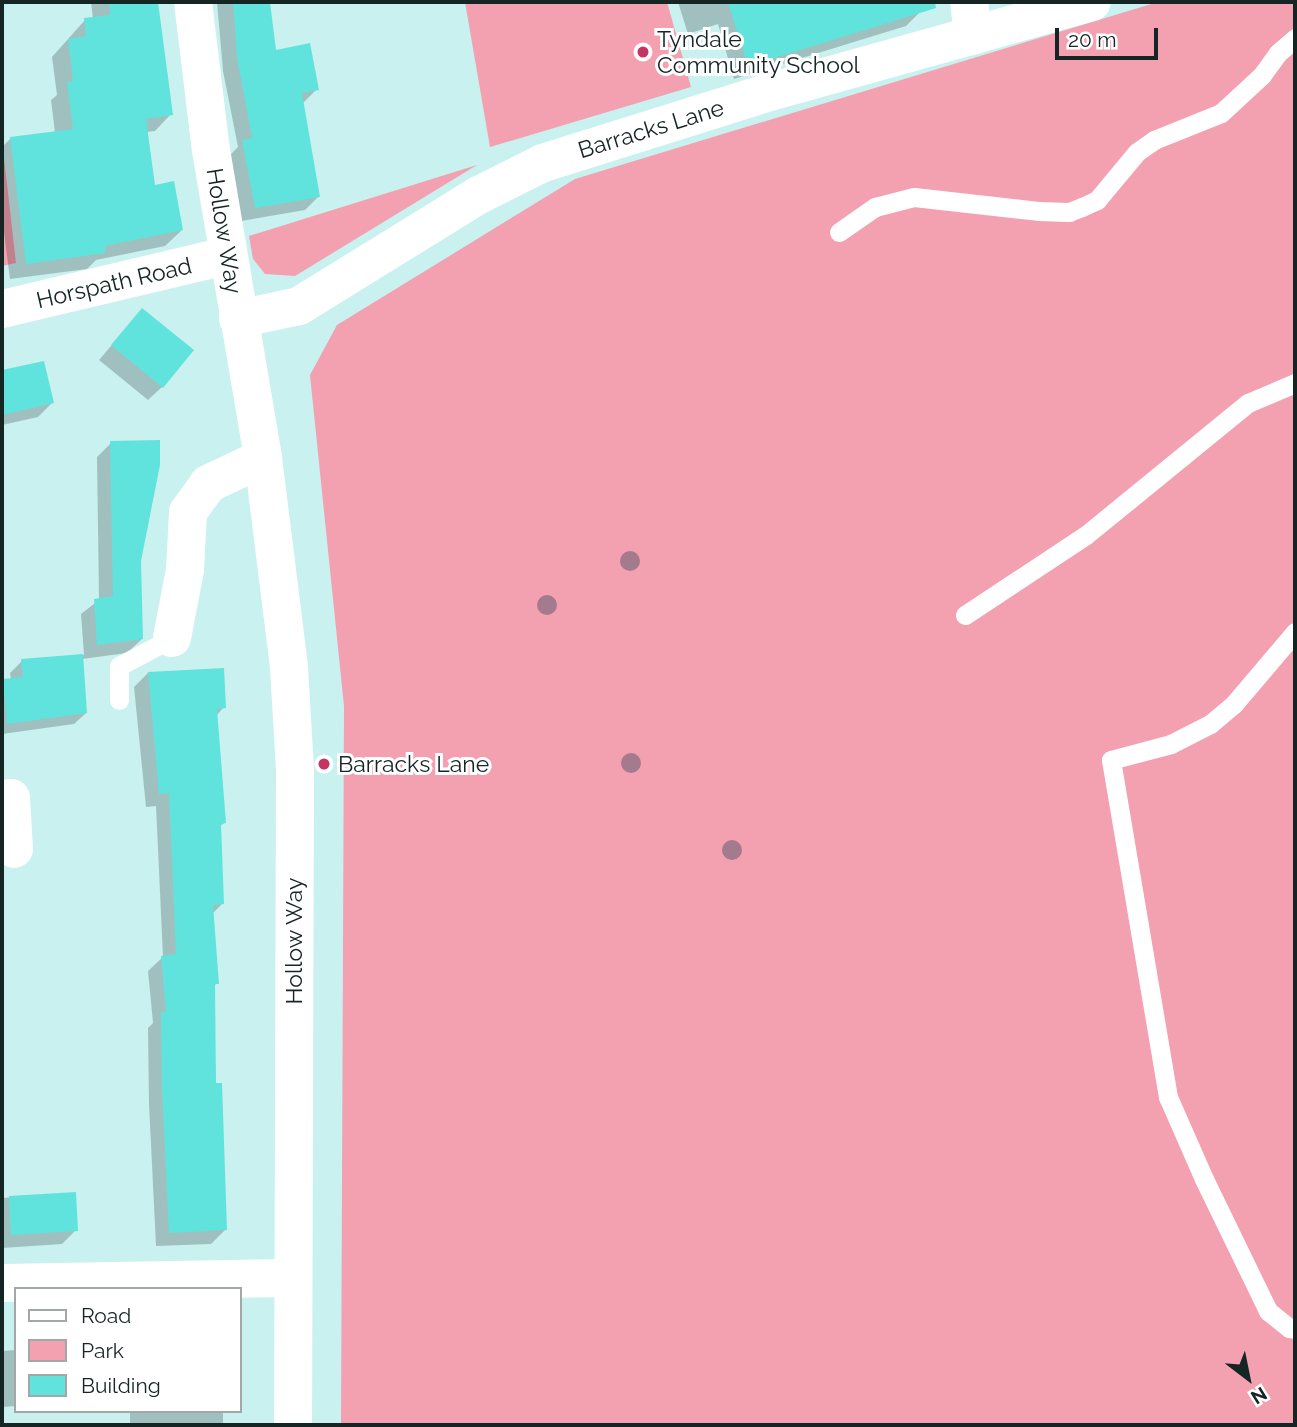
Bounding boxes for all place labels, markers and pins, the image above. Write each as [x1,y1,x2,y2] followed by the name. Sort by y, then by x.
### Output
[657,25,860,79] place label: Tyndale Community School
[635,44,651,60] marker: Tyndale Community School
[338,750,489,778] place label: Barracks Lane
[316,756,332,772] marker: Barracks Lane

